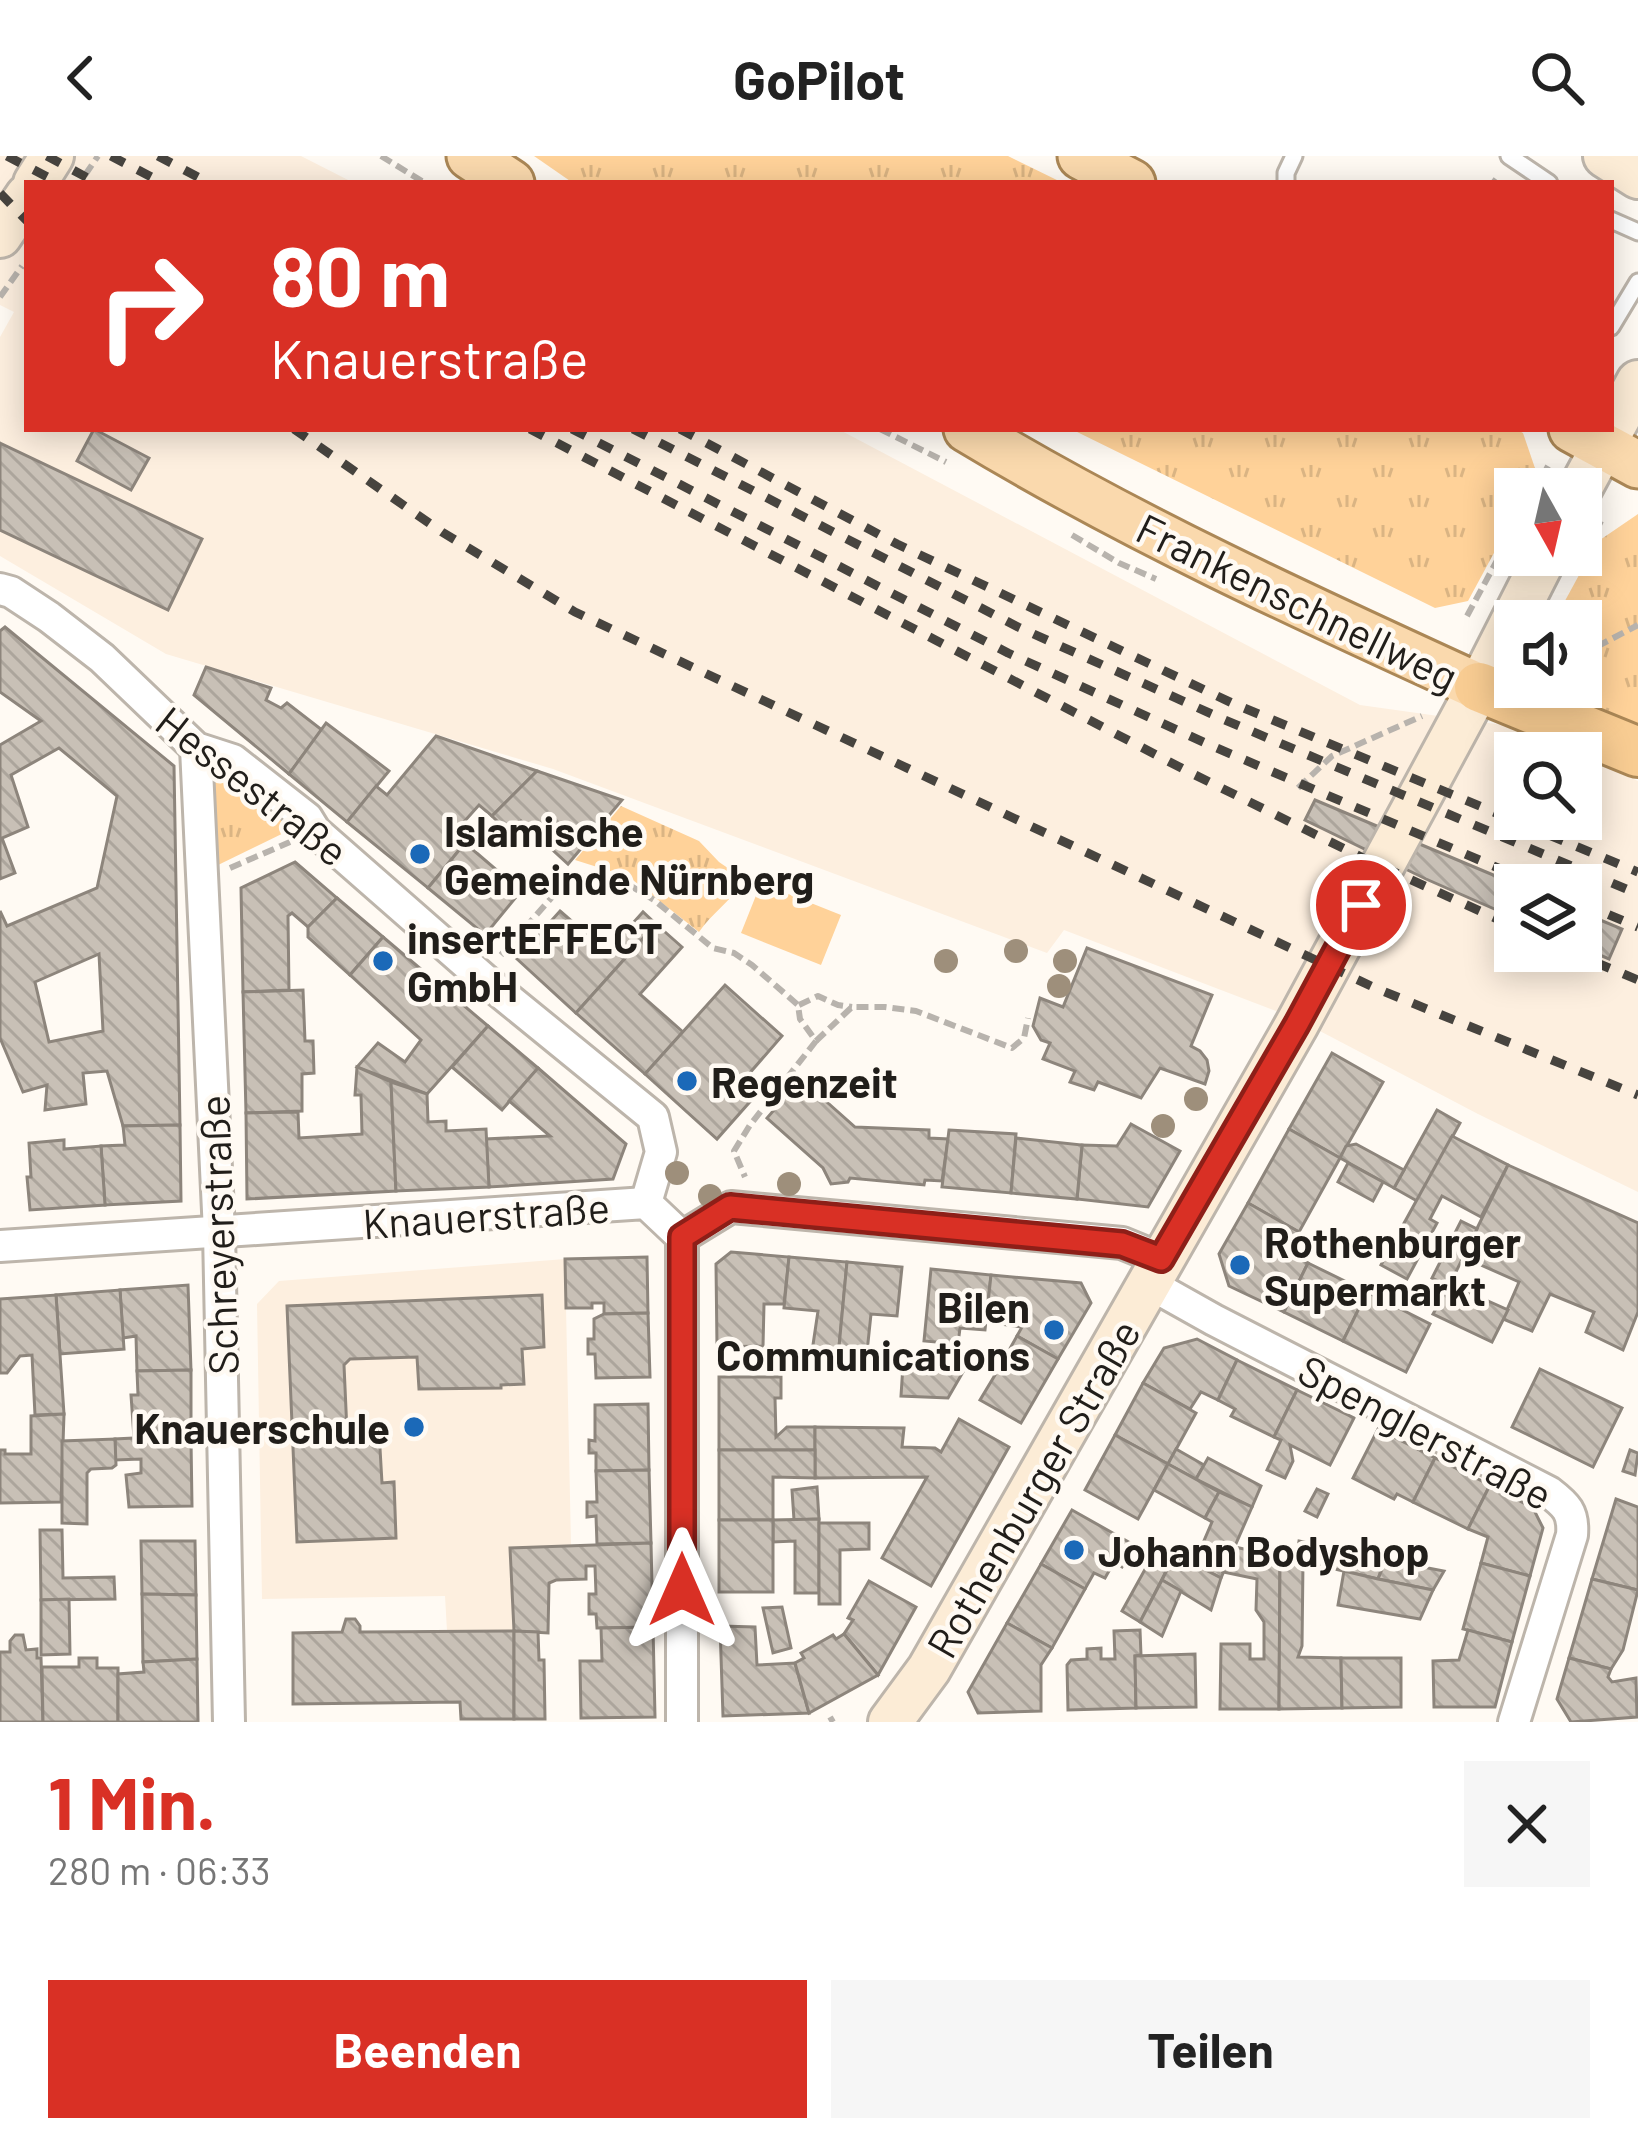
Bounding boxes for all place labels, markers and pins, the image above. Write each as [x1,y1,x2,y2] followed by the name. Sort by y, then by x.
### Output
[444,805,814,904] place label: Islamische Gemeinde Nürnberg
[407,841,433,867] marker: Islamische Gemeinde Nürnberg
[1310,854,1412,956] pin
[407,912,663,1010] place label: insertEFFECT GmbH
[370,948,396,974] marker: insertEFFECT GmbH
[711,1056,898,1107] place label: Regenzeit
[674,1068,700,1094] marker: Regenzeit
[1264,1216,1521,1314] place label: Rothenburger Supermarkt
[1227,1252,1253,1278] marker: Rothenburger Supermarkt
[716,1281,1030,1379] place label: Bilen Communications
[1041,1317,1067,1343] marker: Bilen Communications
[134,1402,390,1452] place label: Knauerschule
[401,1414,427,1440] marker: Knauerschule
[1098,1525,1429,1576] place label: Johann Bodyshop
[1061,1537,1087,1563] marker: Johann Bodyshop

